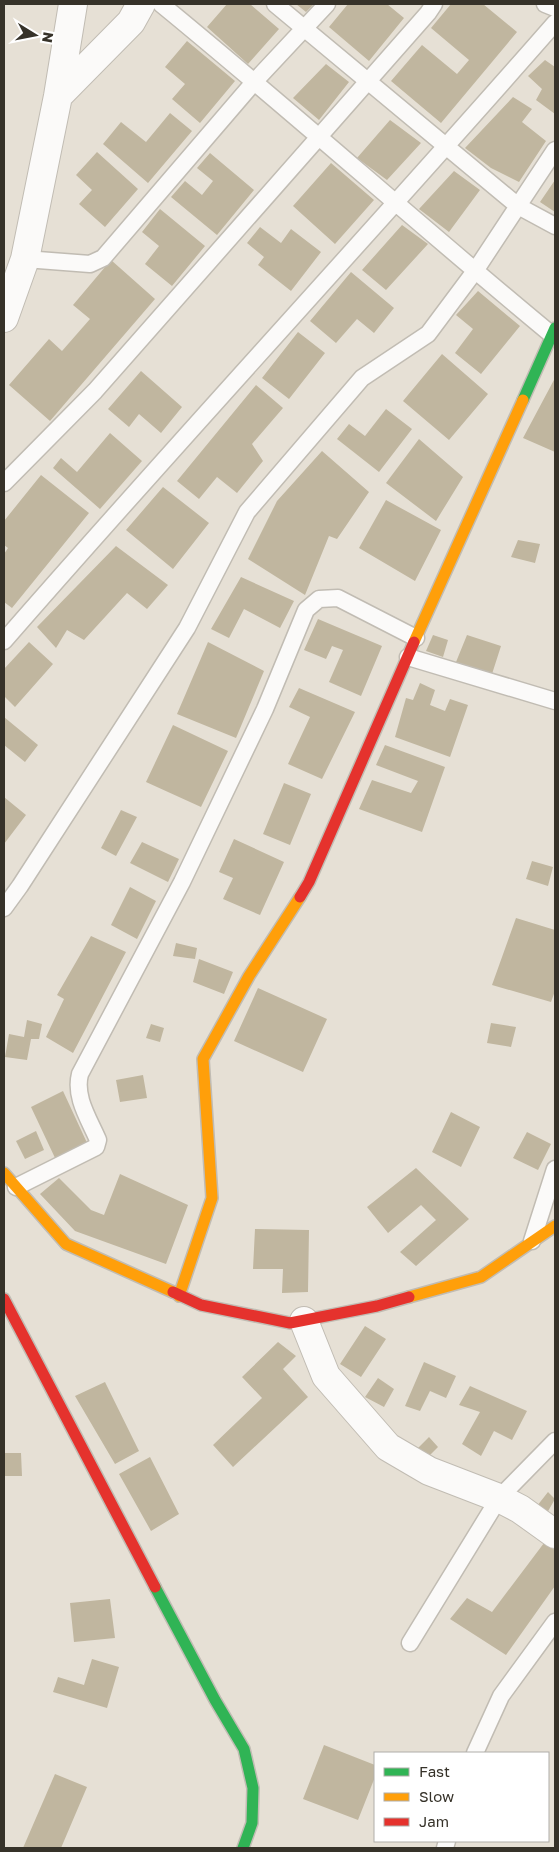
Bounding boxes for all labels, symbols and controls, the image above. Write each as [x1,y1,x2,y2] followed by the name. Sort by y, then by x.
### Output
[10,10,60,60] north arrow
[39,31,58,44] text: N
[374,1752,549,1842] legend
[419,1762,450,1780] text: Fast
[419,1787,454,1805] text: Slow
[419,1812,449,1830] text: Jam

